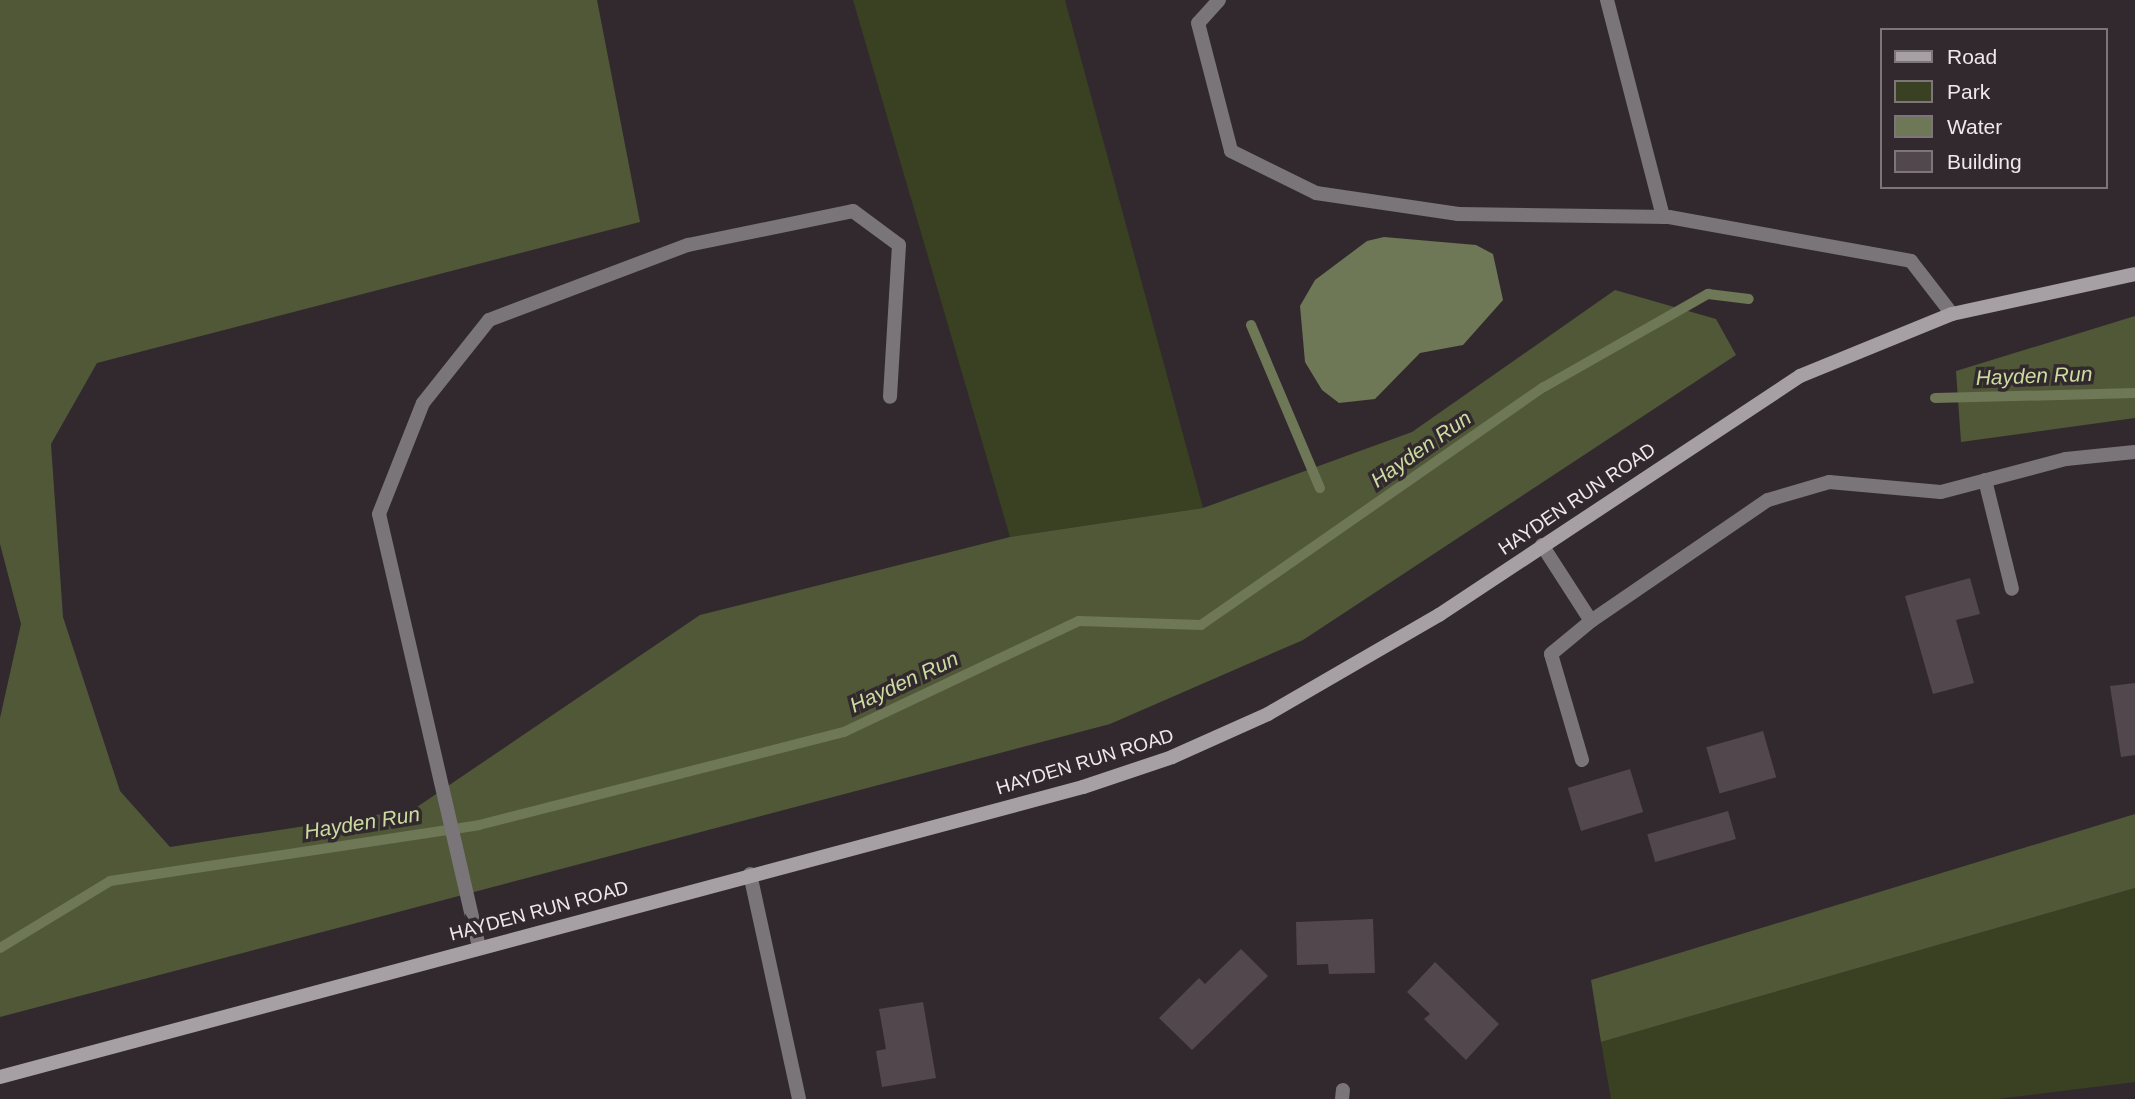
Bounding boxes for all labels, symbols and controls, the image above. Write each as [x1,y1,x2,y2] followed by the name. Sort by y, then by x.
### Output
[1880,28,2107,189] legend
[1947,45,1997,68] text: Road
[1947,80,1990,103] text: Park
[1947,115,2002,138] text: Water
[1947,150,2022,173] text: Building
[1975,361,2093,391] water label: Hayden Run
[1366,405,1476,493] water label: Hayden Run
[1494,438,1660,560] street label: HAYDEN RUN ROAD
[846,646,962,718] water label: Hayden Run
[994,724,1176,800] street label: HAYDEN RUN ROAD
[302,801,422,845] water label: Hayden Run
[447,876,631,946] street label: HAYDEN RUN ROAD

